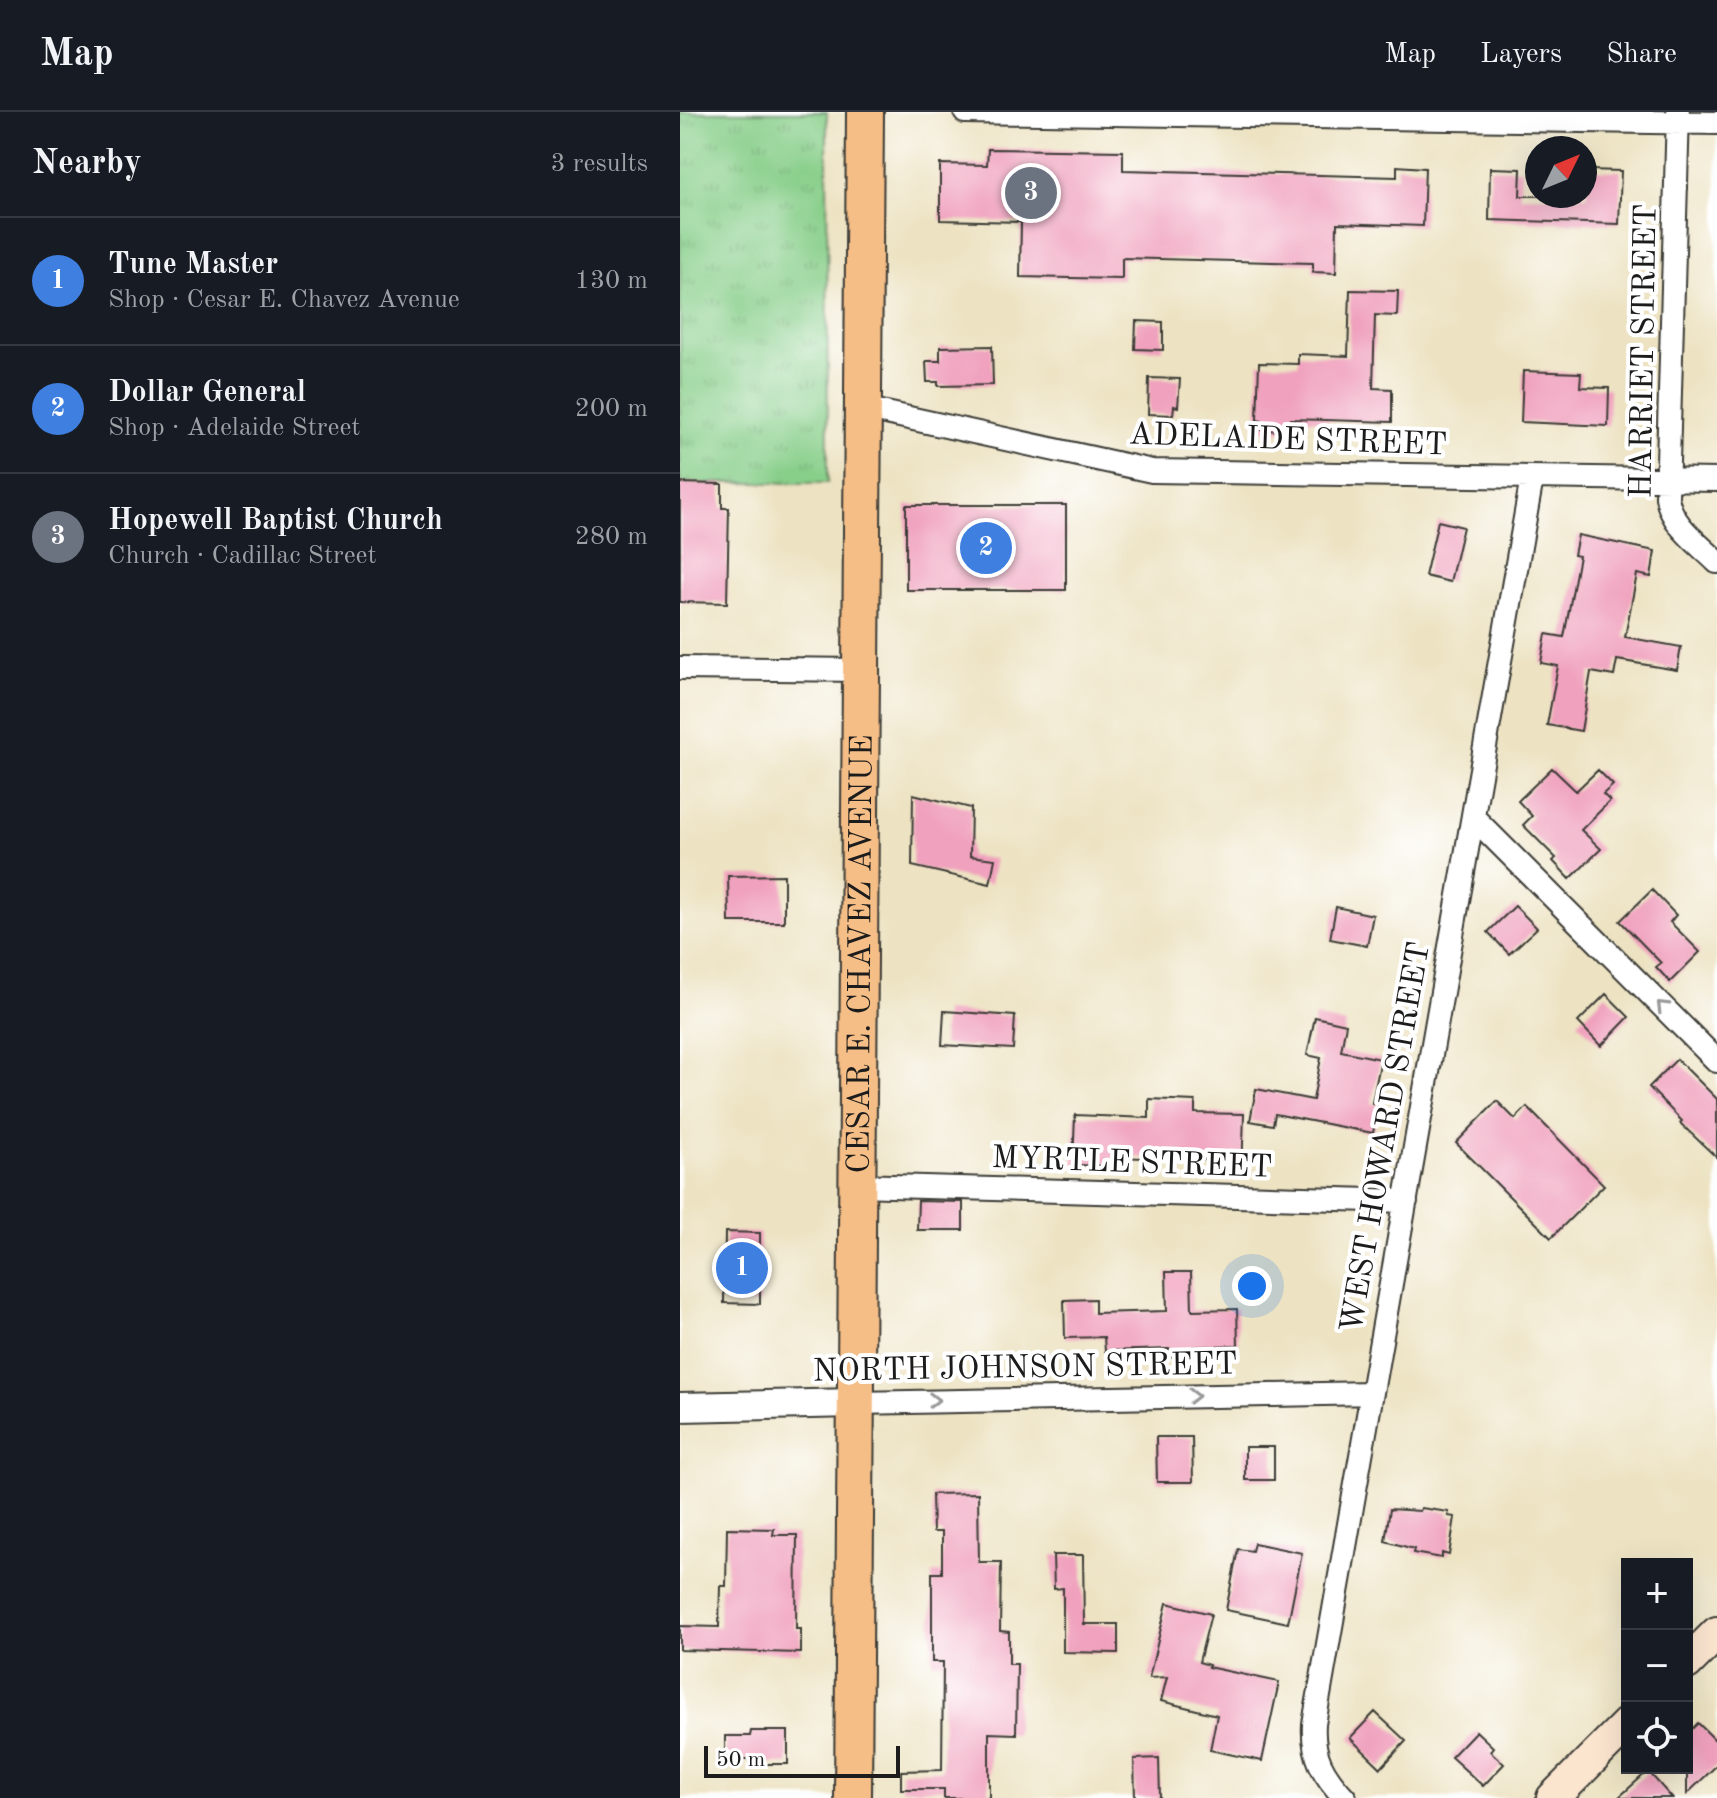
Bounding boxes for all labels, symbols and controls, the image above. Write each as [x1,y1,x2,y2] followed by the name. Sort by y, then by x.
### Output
[40,36,114,74] text: Map
[1384,41,1436,69] text: Map
[1480,41,1562,69] text: Layers
[1606,41,1677,69] text: Share
[1525,136,1597,208] north arrow
[32,147,142,181] text: Nearby
[550,151,648,177] text: 3 results
[1005,163,1057,223] pin: 3
[1626,203,1664,499] street label: HARRIET STREET
[108,250,278,280] text: Tune Master
[50,268,66,294] text: 1
[575,268,648,294] text: 130 m
[108,287,460,313] text: Shop · Cesar E. Chavez Avenue
[108,378,306,408] text: Dollar General
[50,396,66,422] text: 2
[575,396,648,422] text: 200 m
[108,415,360,441] text: Shop · Adelaide Street
[1128,419,1448,463] street label: ADELAIDE STREET
[108,506,443,536] text: Hopewell Baptist Church
[960,518,1012,578] pin: 2
[50,524,66,550] text: 3
[575,524,648,550] text: 280 m
[108,543,377,569] text: Church · Cadillac Street
[844,734,880,1174] street label: CESAR E. CHAVEZ AVENUE
[1337,940,1437,1335] street label: WEST HOWARD STREET
[1657,1000,1671,1015] one-way arrow
[991,1143,1273,1185] street label: MYRTLE STREET
[716,1238,768,1298] pin: 1
[1232,1266,1272,1306] your location
[812,1349,1238,1389] street label: NORTH JOHNSON STREET
[1188,1387,1201,1405] one-way arrow
[928,1391,941,1409] one-way arrow
[1621,1558,1693,1774] map controls
[1621,1558,1693,1630] button: +
[1621,1630,1693,1702] button: −
[1621,1702,1693,1774] button: locate
[704,1742,900,1778] scale bar
[716,1749,765,1771] text: 50 m

